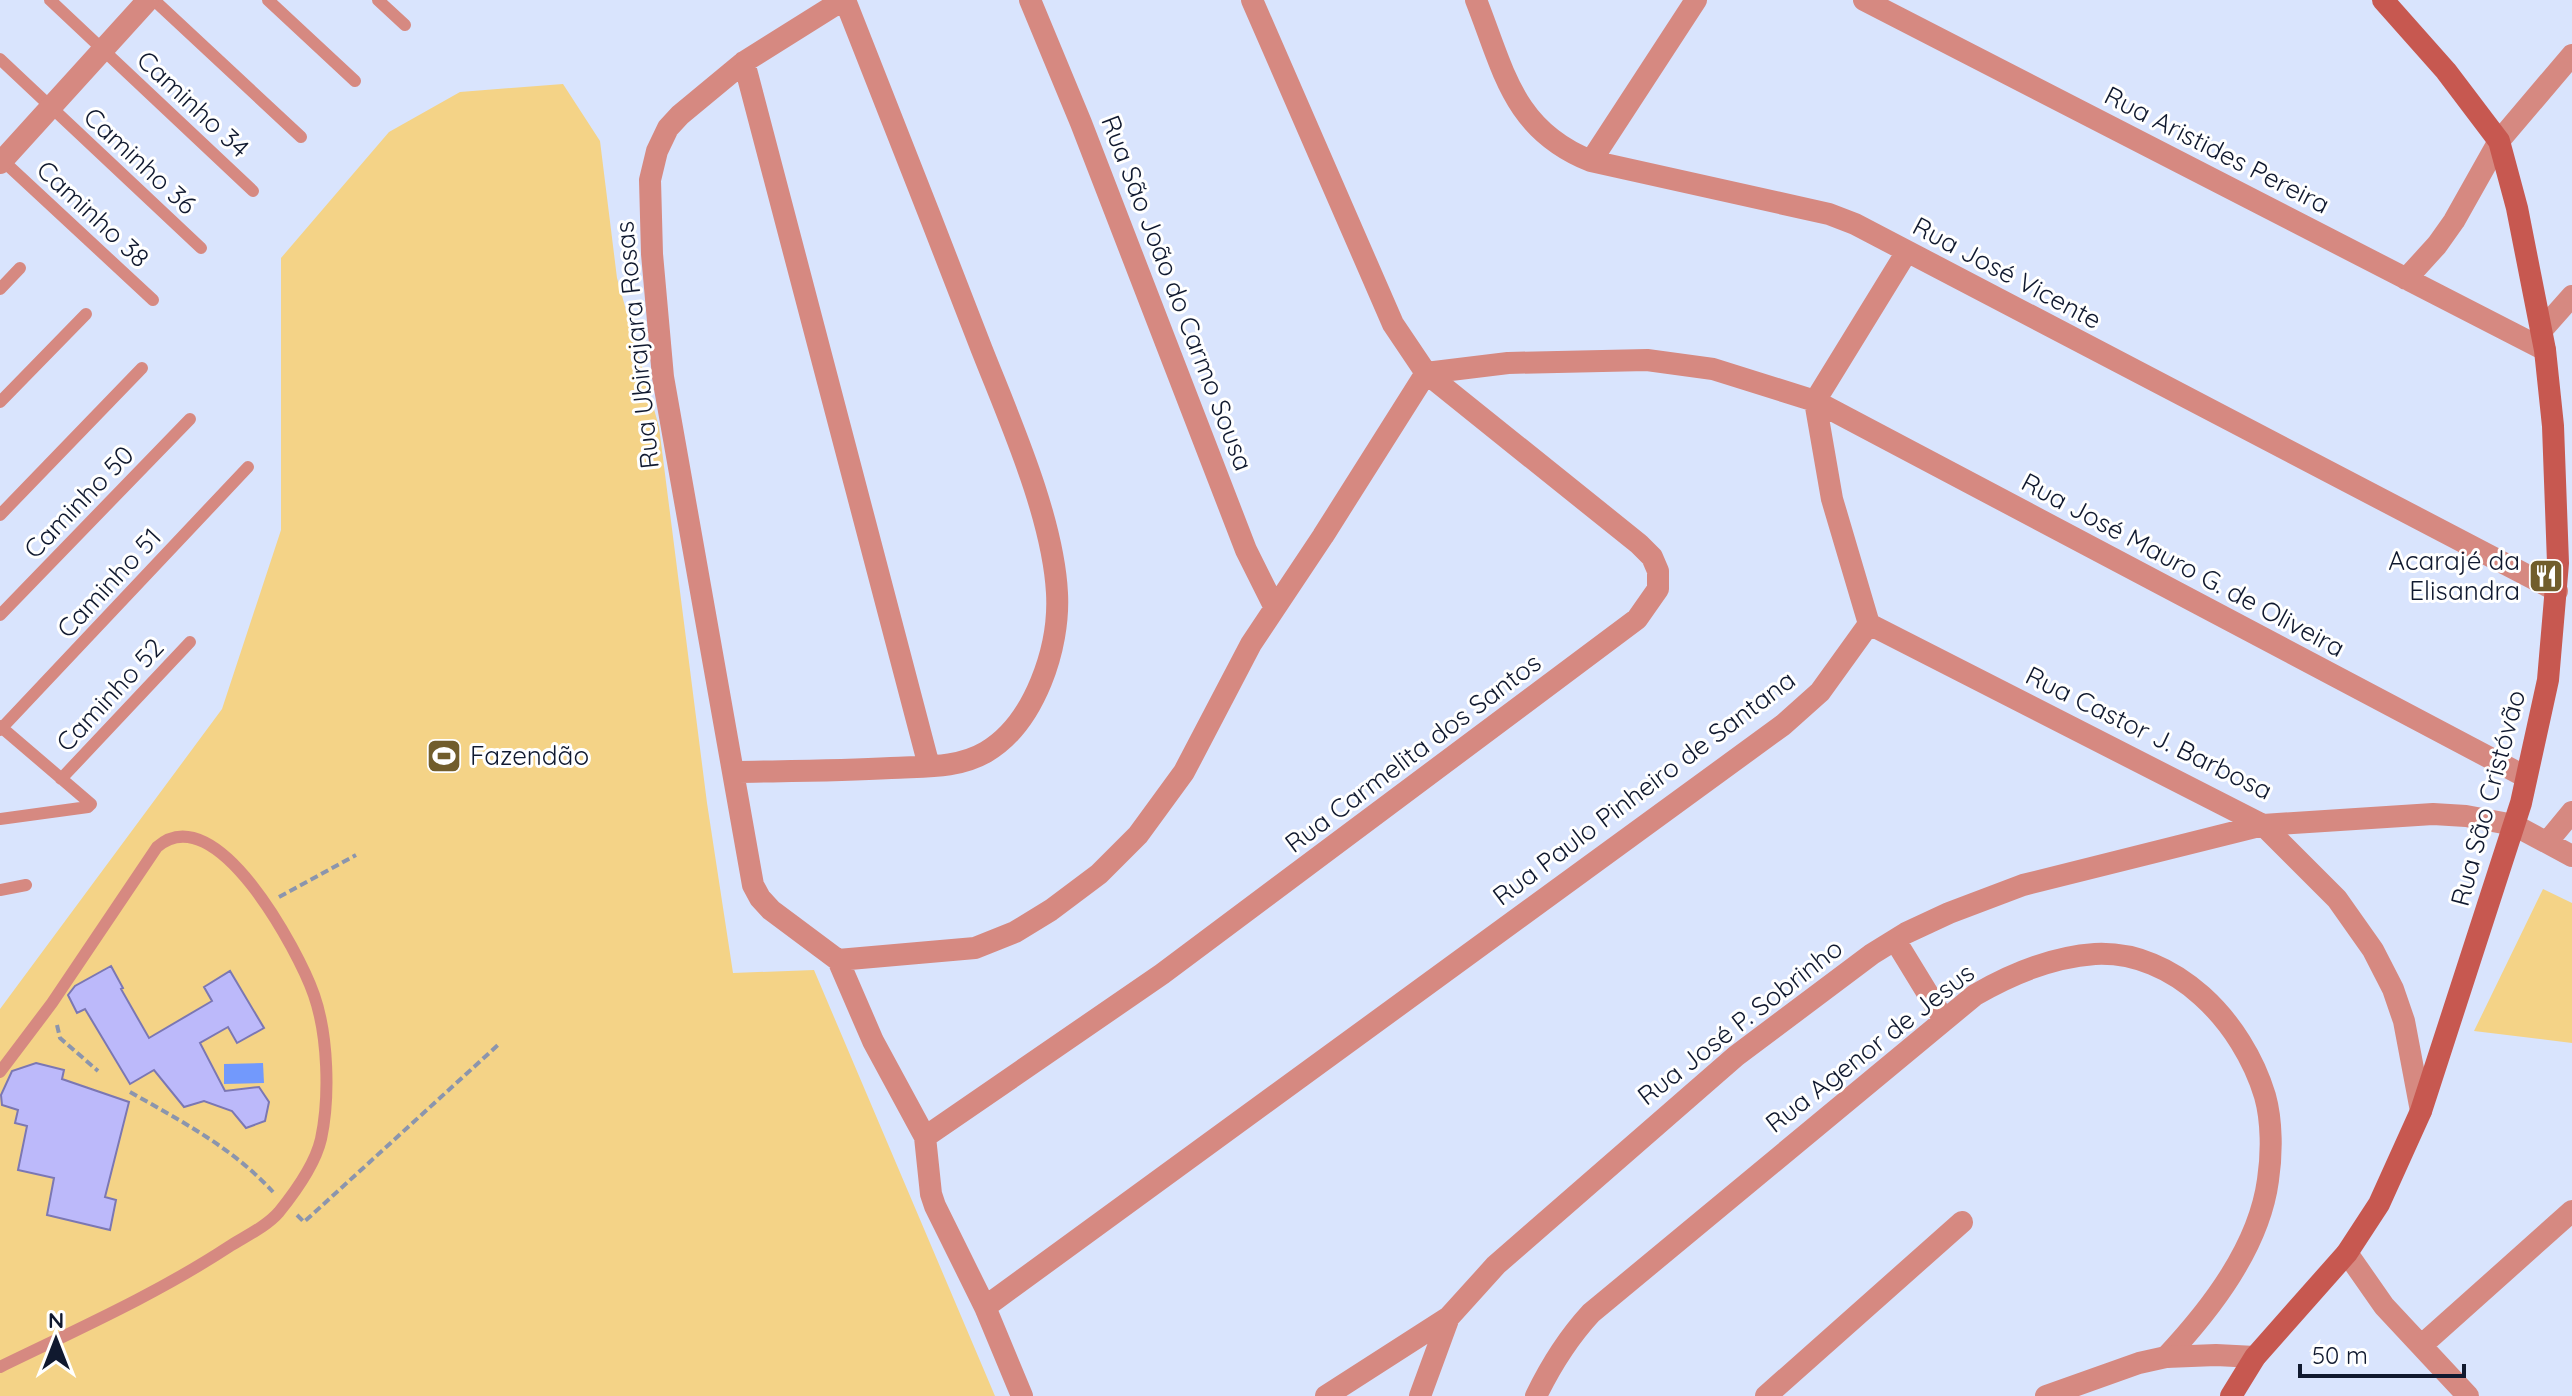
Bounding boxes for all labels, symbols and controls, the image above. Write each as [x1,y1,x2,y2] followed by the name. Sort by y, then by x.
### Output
[130,43,256,164] street label: Caminho 34
[2099,78,2335,221] street label: Rua Aristides Pereira
[77,100,204,221] street label: Caminho 36
[1094,110,1261,475] street label: Rua São João do Carmo Sousa
[30,153,157,274] street label: Caminho 38
[1907,209,2107,336] street label: Rua José Vicente
[607,220,666,470] street label: Rua Ubirajara Rosas
[17,438,141,565] street label: Caminho 50
[2016,465,2351,664] street label: Rua José Mauro G. de Oliveira
[49,521,168,645] street label: Caminho 51
[2388,544,2520,607] place label: Acarajé da Elisandra
[2527,557,2565,595] restaurant icon: Acarajé da Elisandra
[49,631,171,758] street label: Caminho 52
[1278,646,1547,860] street label: Rua Carmelita dos Santos
[2021,658,2278,807] street label: Rua Castor J. Barbosa
[1486,663,1802,912] street label: Rua Paulo Pinheiro de Santana
[2443,686,2532,909] street label: Rua São Cristóvão
[425,737,463,775] sports icon: Fazendão
[470,739,589,772] place label: Fazendão
[1631,931,1849,1112] street label: Rua José P. Sobrinho
[1759,956,1981,1139] street label: Rua Agenor de Jesus
[16,1300,96,1380] north arrow
[48,1306,64,1334] text: N
[2300,1328,2464,1378] scale bar
[2312,1340,2368,1370] text: 50 m

